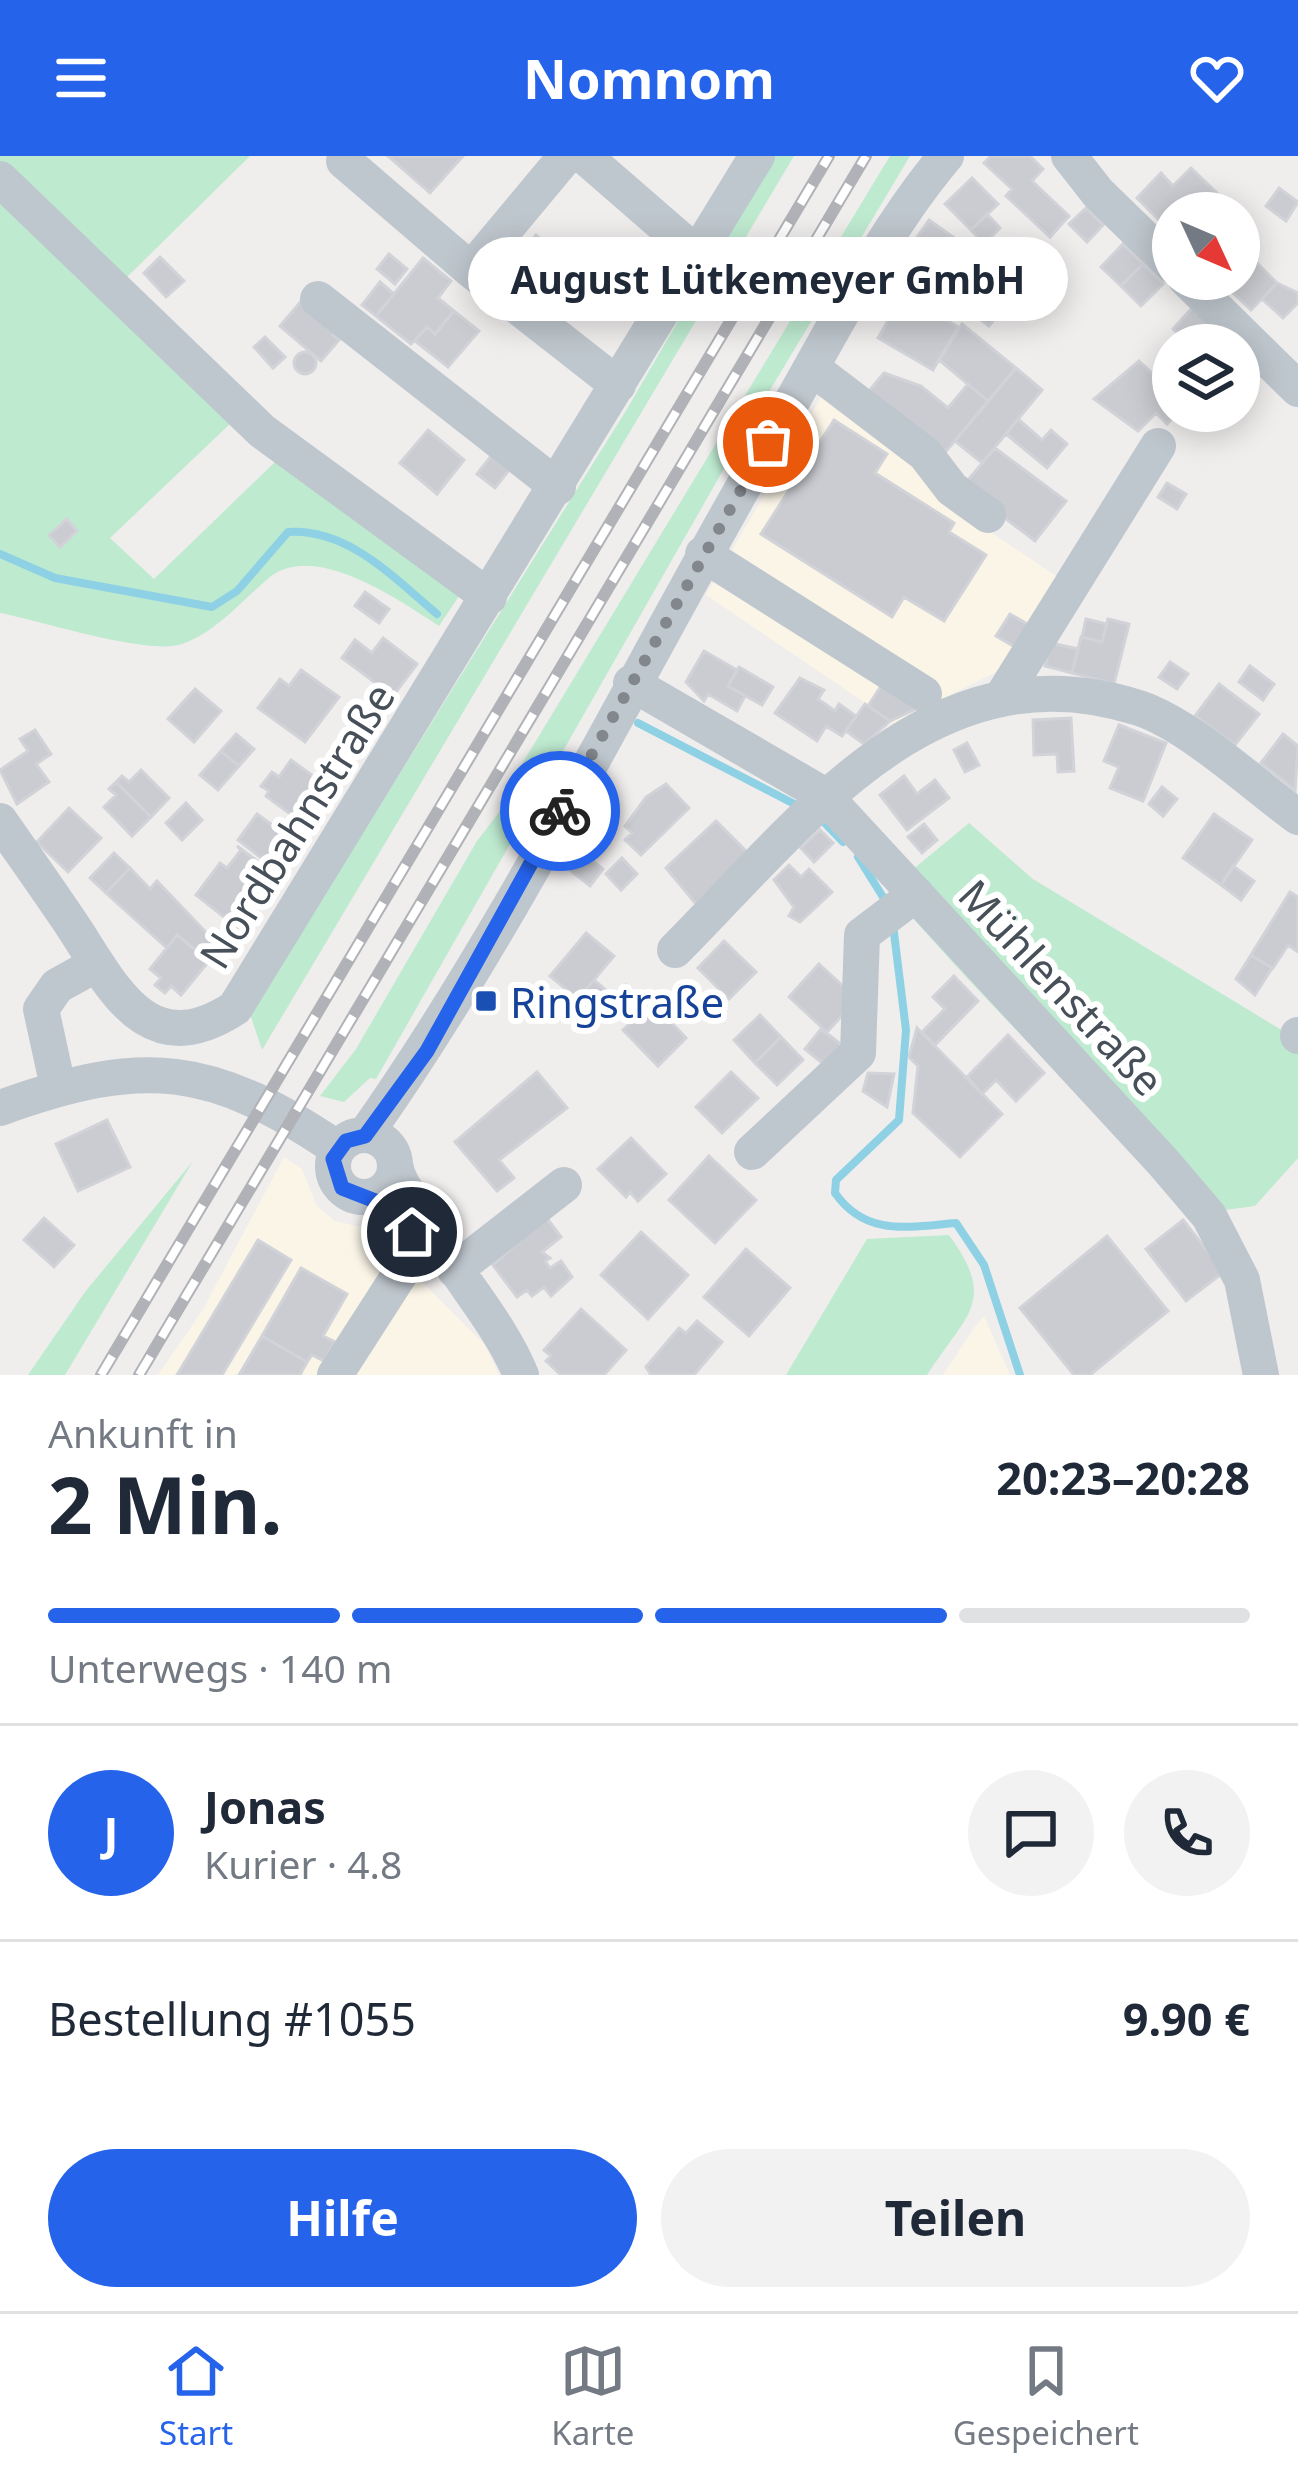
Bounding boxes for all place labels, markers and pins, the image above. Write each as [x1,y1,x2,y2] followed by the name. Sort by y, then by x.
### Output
[468,238,1068,322] callout: August Lütkemeyer GmbH
[717,391,819,493] pin
[510,973,724,1030] place label: Ringstraße
[473,988,499,1014] marker: Ringstraße
[361,1181,463,1283] pin

